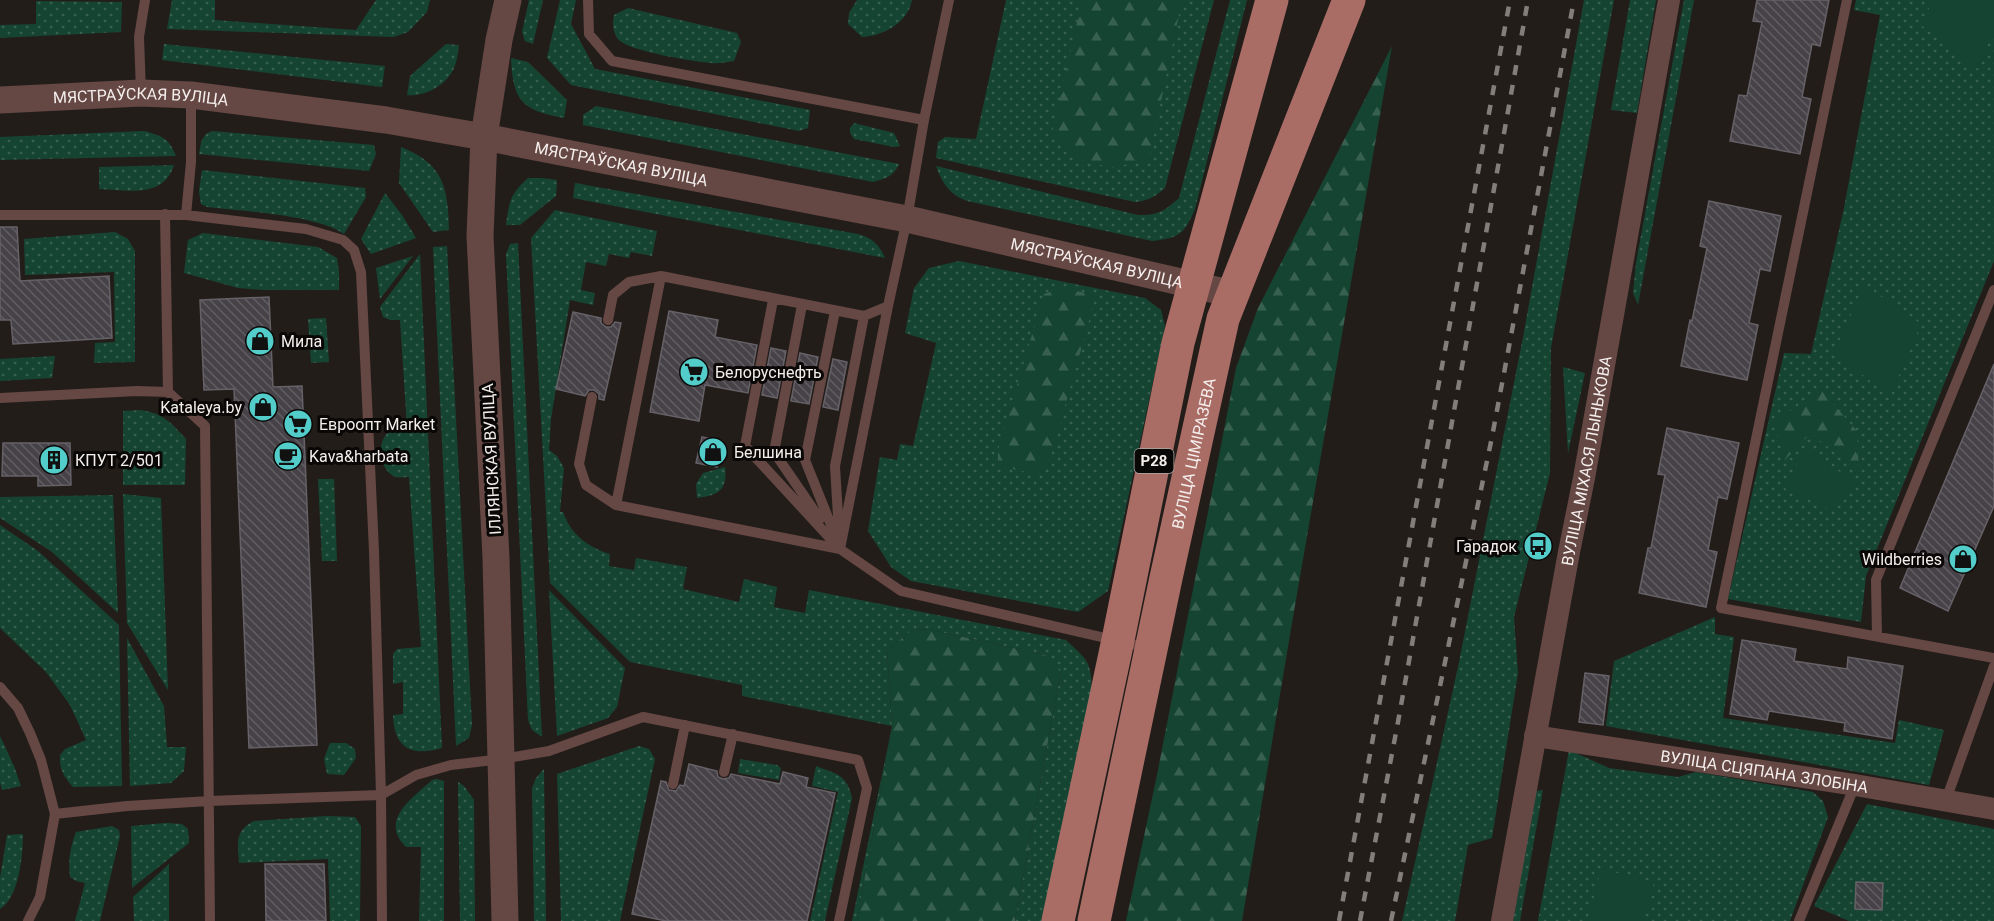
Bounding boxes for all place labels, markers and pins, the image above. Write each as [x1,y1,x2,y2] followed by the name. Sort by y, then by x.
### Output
[244,325,276,357] shop icon: Мила
[281,332,322,351] place label: Мила
[678,356,710,388] supermarket icon: Белоруснефть
[715,363,822,382] place label: Белоруснефть
[247,391,279,423] shop icon: Kataleya.by
[160,398,242,417] place label: Kataleya.by
[282,408,314,440] supermarket icon: Евроопт Market
[319,415,435,434] place label: Евроопт Market
[697,436,729,468] shop icon: Белшина
[272,440,304,472] cafe icon: Kava&harbata
[734,443,802,462] place label: Белшина
[38,444,70,476] building icon: КПУТ 2/501
[309,447,408,466] place label: Kava&harbata
[75,451,163,470] place label: КПУТ 2/501
[1522,530,1554,562] bus stop icon: Гарадок
[1456,537,1517,556] place label: Гарадок
[1947,543,1979,575] shop icon: Wildberries
[1862,550,1942,569] place label: Wildberries

